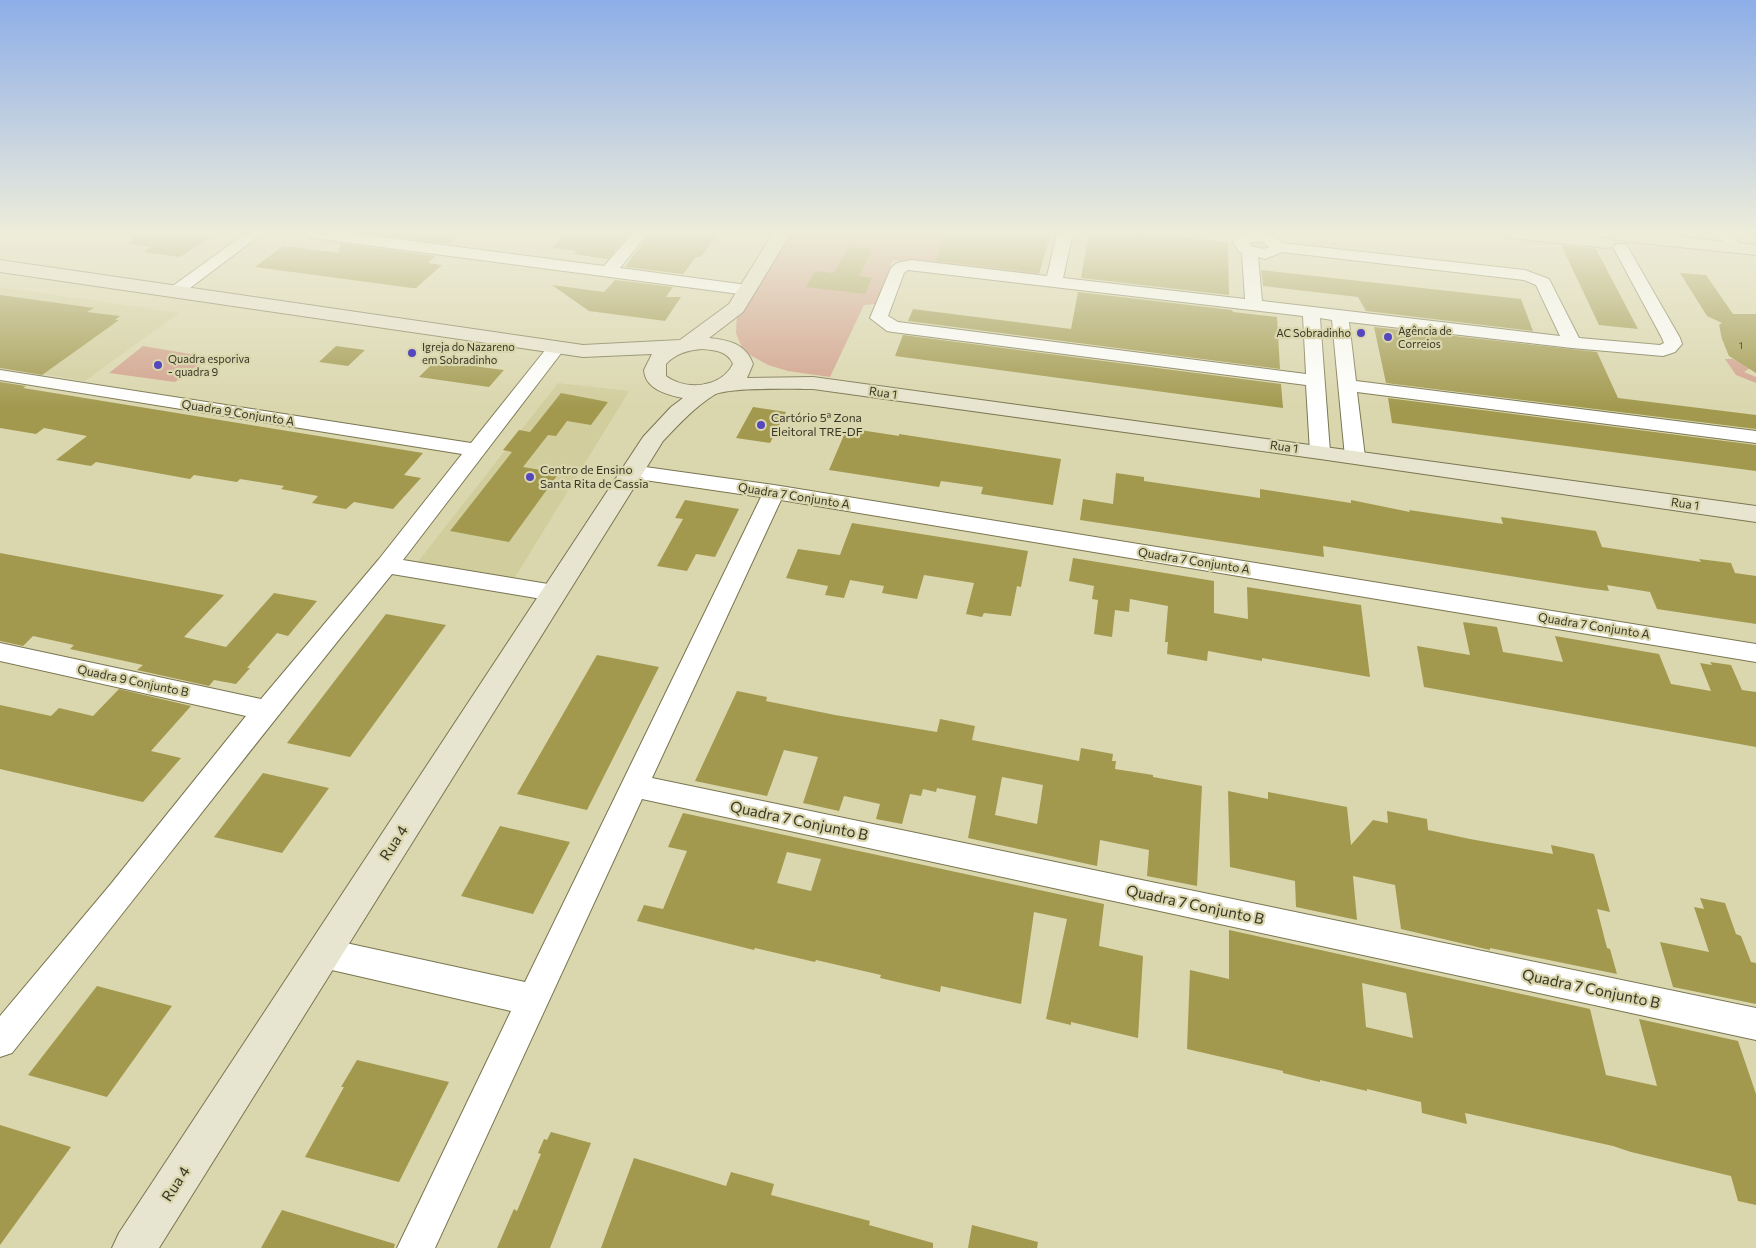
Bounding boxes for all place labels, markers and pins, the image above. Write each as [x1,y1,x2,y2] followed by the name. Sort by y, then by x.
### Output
[1398,324,1452,350] place label: Agência de Correios
[1276,326,1351,340] place label: AC Sobradinho
[1355,327,1367,339] marker: AC Sobradinho
[1382,331,1394,343] marker: Agência de Correios
[422,340,515,366] place label: Igreja do Nazareno em Sobradinho
[406,347,418,359] marker: Igreja do Nazareno em Sobradinho
[168,352,250,378] place label: Quadra esporiva - quadra 9
[152,359,164,371] marker: Quadra esporiva - quadra 9
[771,411,863,439] place label: Cartório 5ª Zona Eleitoral TRE-DF
[755,419,767,431] marker: Cartório 5ª Zona Eleitoral TRE-DF
[540,463,649,491] place label: Centro de Ensino Santa Rita de Cassia
[524,471,536,483] marker: Centro de Ensino Santa Rita de Cassia

